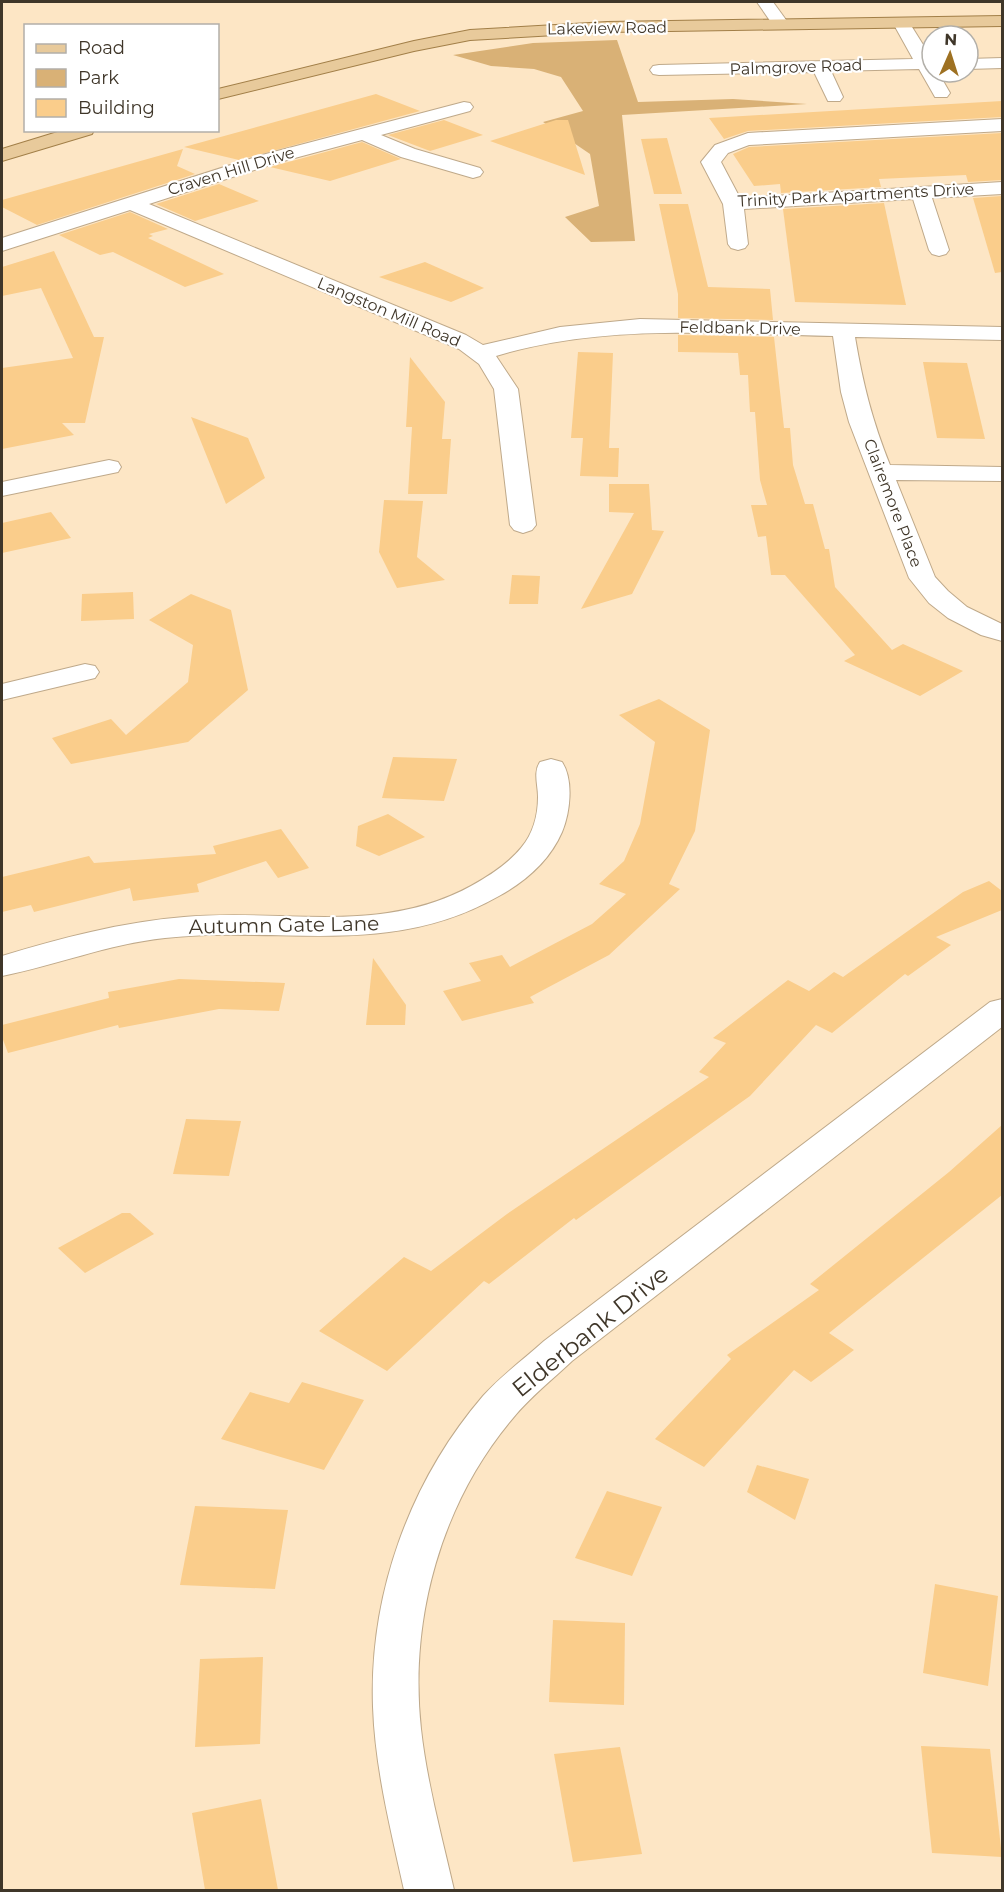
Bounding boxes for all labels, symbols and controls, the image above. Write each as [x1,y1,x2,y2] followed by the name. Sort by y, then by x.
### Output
[547,17,667,39] street label: Lakeview Road
[24,24,219,132] legend
[920,24,980,84] north arrow
[944,30,958,49] text: N
[78,37,125,59] text: Road
[729,55,863,79] street label: Palmgrove Road
[78,67,119,89] text: Park
[78,97,155,119] text: Building
[165,143,297,199] street label: Craven Hill Drive
[737,179,975,211] street label: Trinity Park Apartments Drive
[314,273,464,351] street label: Langston Mill Road
[679,317,801,339] street label: Feldbank Drive
[860,436,926,570] street label: Clairemore Place
[188,911,380,939] street label: Autumn Gate Lane
[506,1259,674,1403] street label: Elderbank Drive

